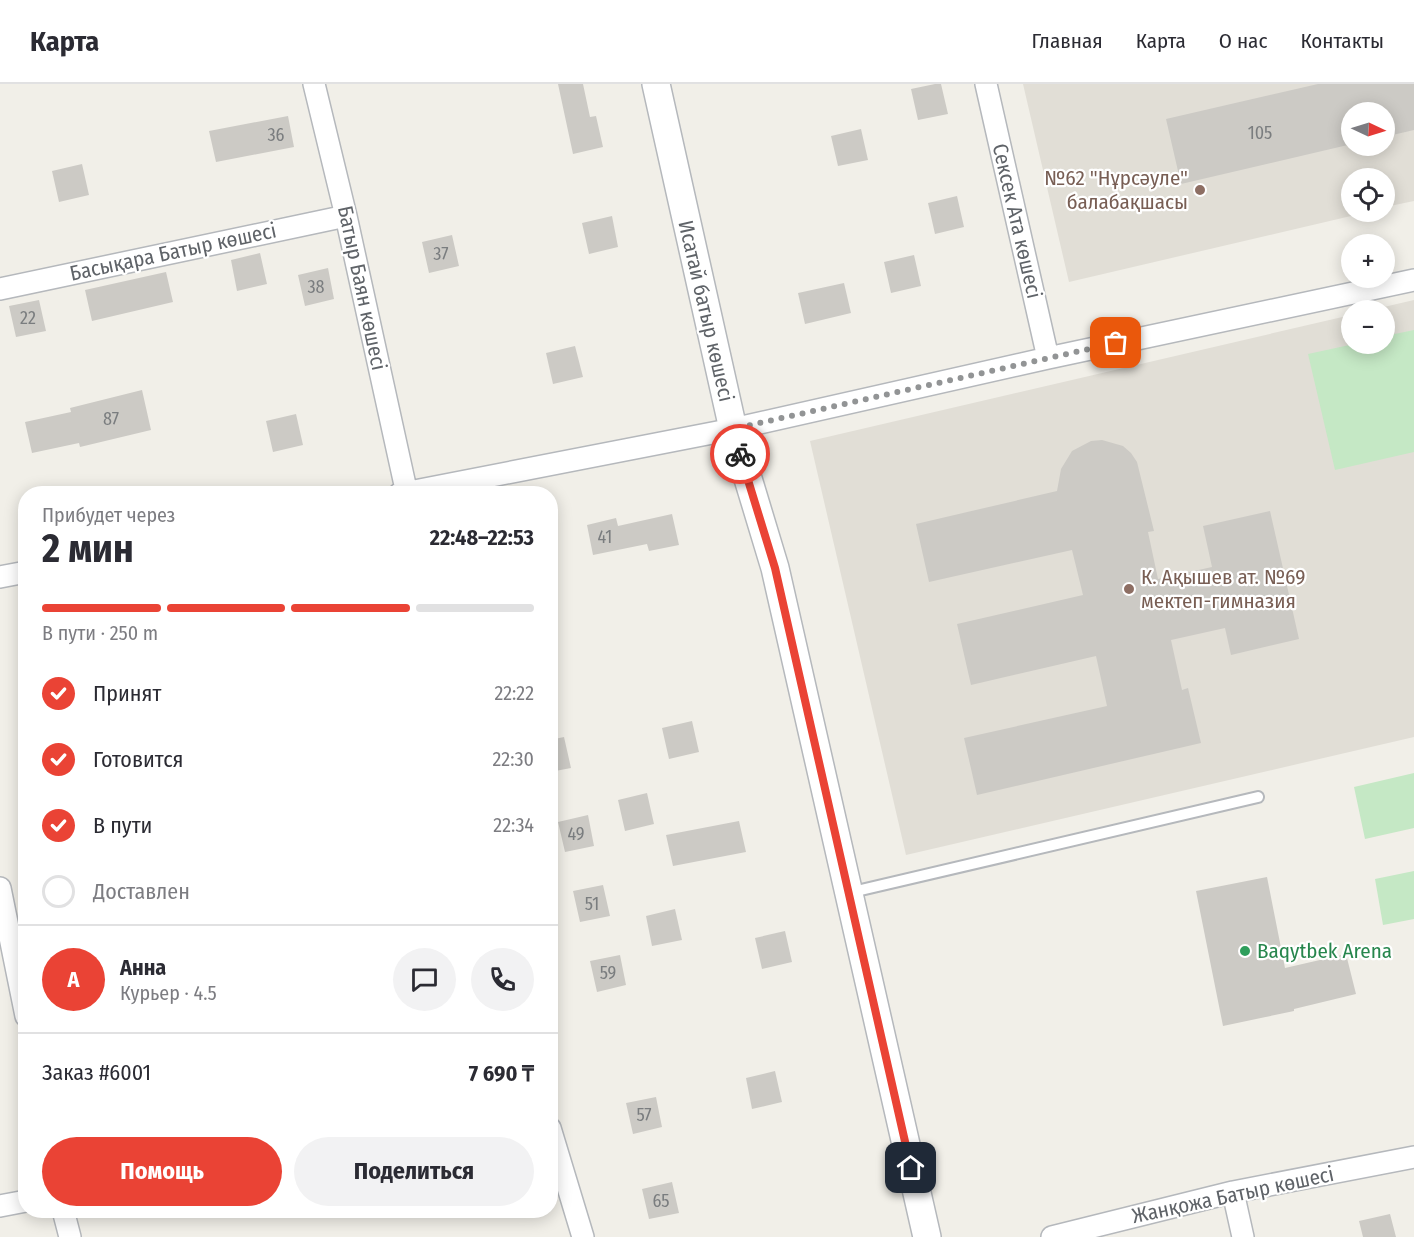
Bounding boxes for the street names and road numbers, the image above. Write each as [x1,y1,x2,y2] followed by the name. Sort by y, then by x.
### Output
[987,141,1047,301] street label: Сексек Ата көшесі
[332,203,392,373] street label: Батыр Баян көшесі
[67,217,279,287] street label: Басықара Батыр көшесі
[672,218,740,404] street label: Исатай батыр көшесі
[1130,1161,1336,1229] street label: Жанқожа Батыр көшесі

